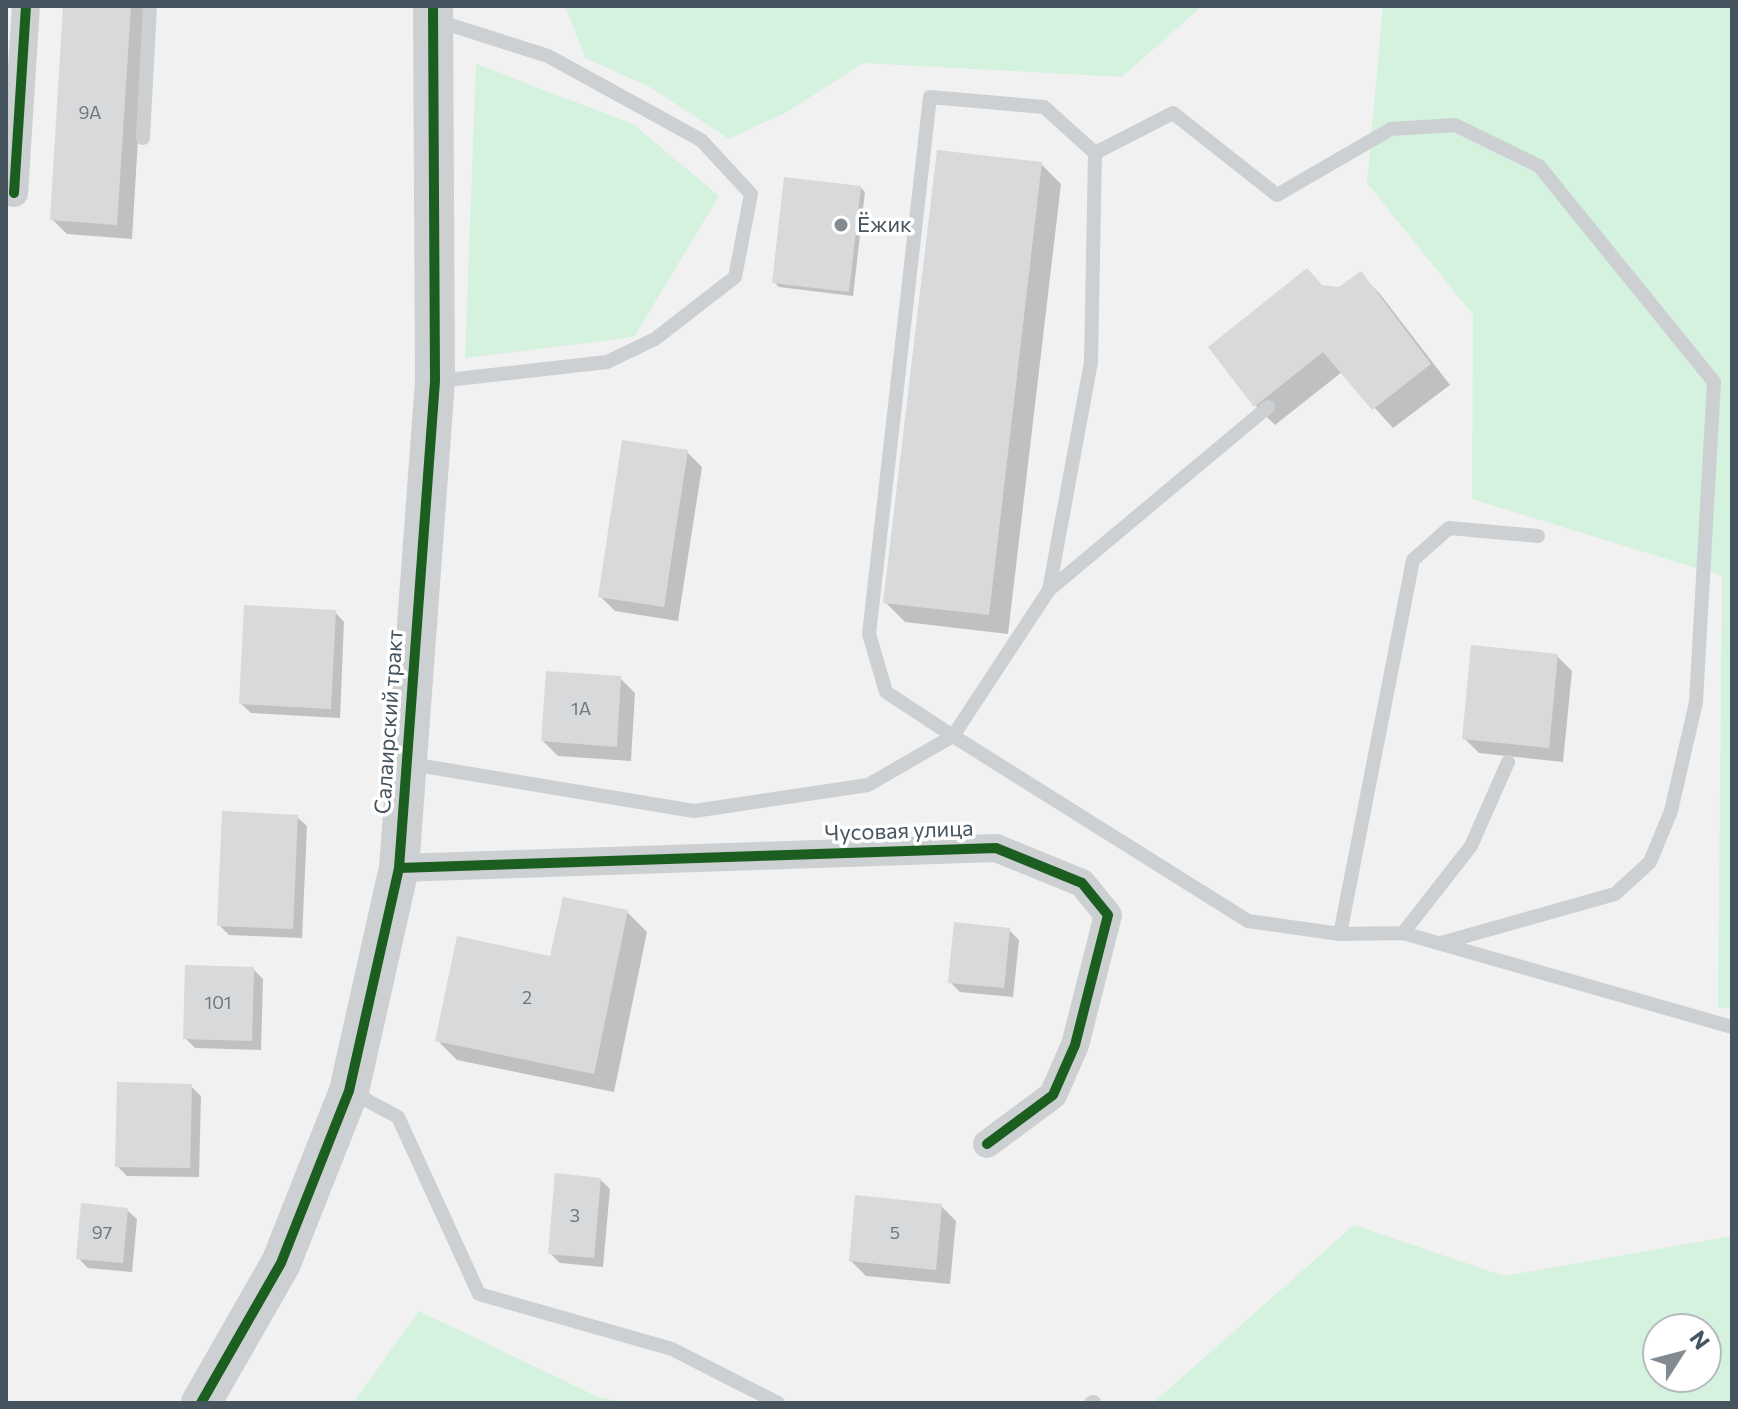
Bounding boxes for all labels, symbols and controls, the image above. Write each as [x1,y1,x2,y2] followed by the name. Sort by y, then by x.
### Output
[79,102,101,124] house number: 9А
[857,212,912,238] place label: Ёжик
[832,216,850,234] marker: Ёжик
[369,629,409,815] street label: Салаирский тракт
[571,698,591,720] house number: 1А
[824,815,974,847] street label: Чусовая улица
[522,987,532,1009] house number: 2
[204,992,232,1014] house number: 101
[570,1205,580,1227] house number: 3
[92,1222,112,1244] house number: 97
[890,1222,900,1244] house number: 5
[1642,1313,1722,1393] north arrow
[1684,1325,1716,1354] text: N

